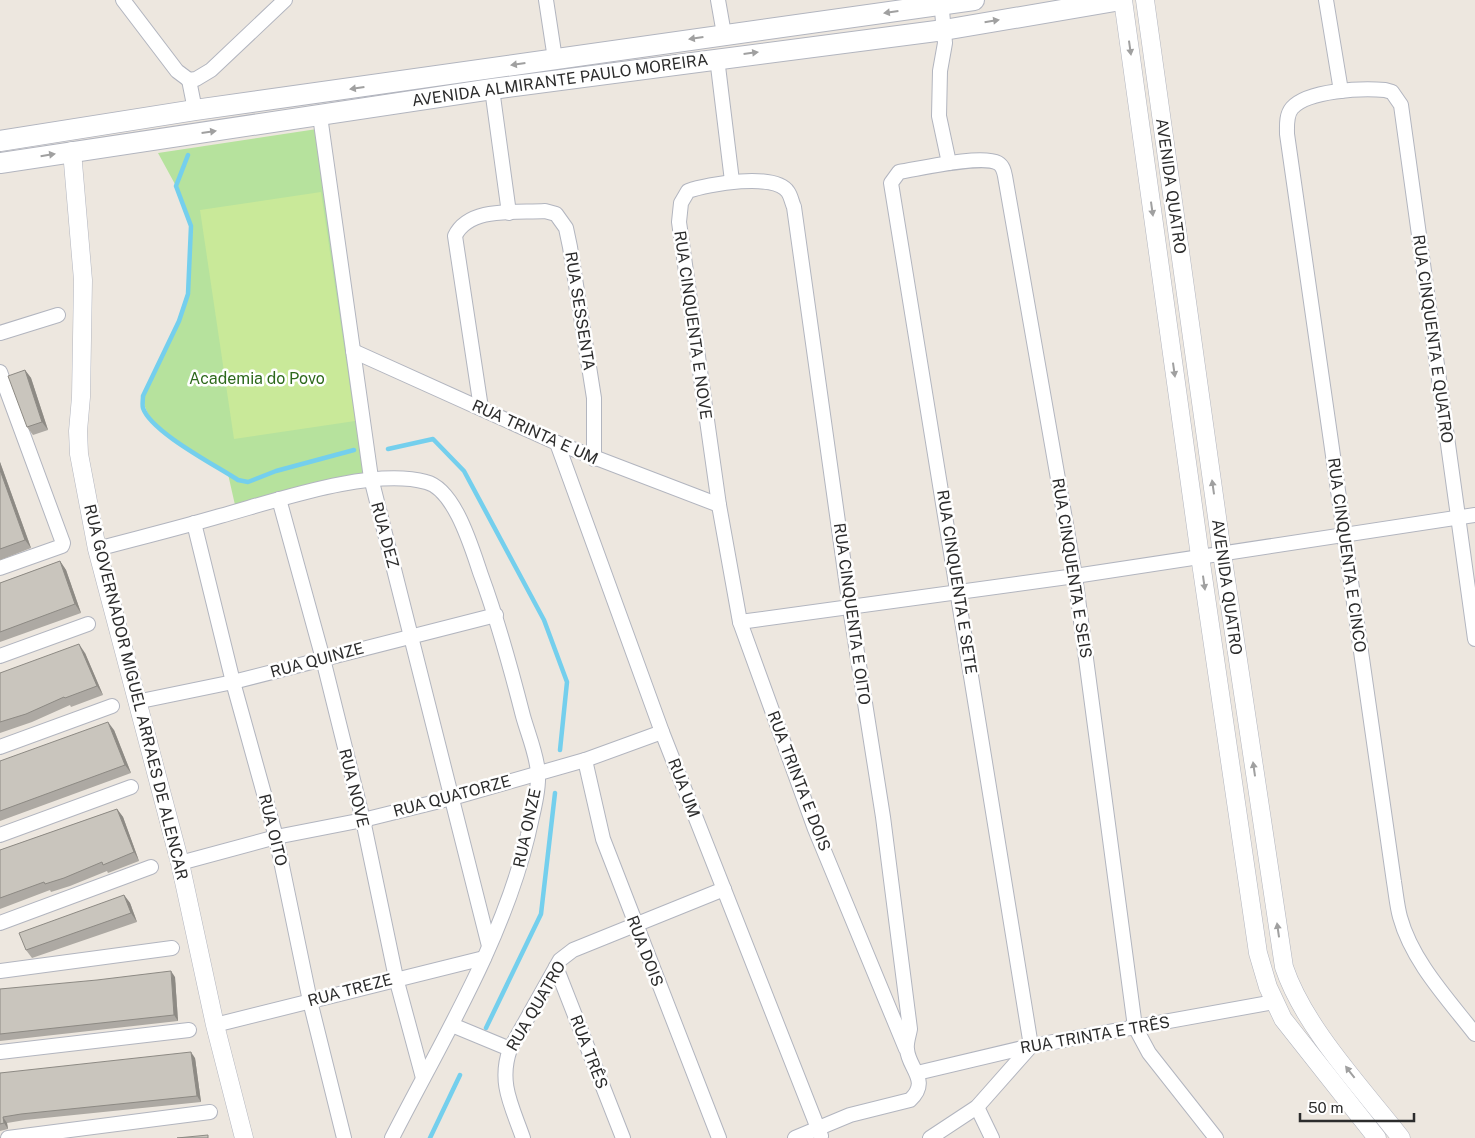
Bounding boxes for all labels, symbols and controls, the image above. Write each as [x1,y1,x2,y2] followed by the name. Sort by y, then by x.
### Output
[883,8,899,16] one-way arrow
[984,17,1000,25] one-way arrow
[687,35,703,43] one-way arrow
[1126,41,1134,57] one-way arrow
[743,49,759,57] one-way arrow
[411,50,709,110] street label: AVENIDA ALMIRANTE PAULO MOREIRA
[509,60,525,68] one-way arrow
[349,84,365,92] one-way arrow
[1152,117,1190,255] street label: AVENIDA QUATRO
[201,128,217,136] one-way arrow
[40,151,56,159] one-way arrow
[1148,202,1156,218] one-way arrow
[670,229,716,421] street label: RUA CINQUENTA E NOVE
[1409,233,1457,445] street label: RUA CINQUENTA E QUATRO
[561,250,599,372] street label: RUA SESSENTA
[1171,363,1179,379] one-way arrow
[189,369,325,388] park label: Academia do Povo
[469,396,601,468] street label: RUA TRINTA E UM
[1324,456,1370,654] street label: RUA CINQUENTA E CINCO
[1048,477,1096,659] street label: RUA CINQUENTA E SEIS
[1209,479,1217,495] one-way arrow
[933,488,981,676] street label: RUA CINQUENTA E SETE
[367,500,403,570] street label: RUA DEZ
[80,502,192,882] street label: RUA GOVERNADOR MIGUEL ARRAES DE ALENCAR
[1208,518,1246,656] street label: AVENIDA QUATRO
[830,522,874,706] street label: RUA CINQUENTA E OITO
[1200,576,1208,592] one-way arrow
[268,638,366,682] street label: RUA QUINZE
[764,708,834,854] street label: RUA TRINTA E DOIS
[335,747,373,829] street label: RUA NOVE
[664,756,704,820] street label: RUA UM
[1250,761,1258,777] one-way arrow
[391,771,513,821] street label: RUA QUATORZE
[509,787,545,869] street label: RUA ONZE
[255,792,291,868] street label: RUA OITO
[623,913,667,989] street label: RUA DOIS
[1274,922,1282,938] one-way arrow
[503,958,569,1054] street label: RUA QUATRO
[306,970,394,1010] street label: RUA TREZE
[566,1012,613,1092] street label: RUA TRÊS
[1019,1012,1171,1058] street label: RUA TRINTA E TRÊS
[1344,1066,1355,1079] one-way arrow
[1300,1090,1414,1122] scale bar
[1308,1099,1343,1116] text: 50 m

